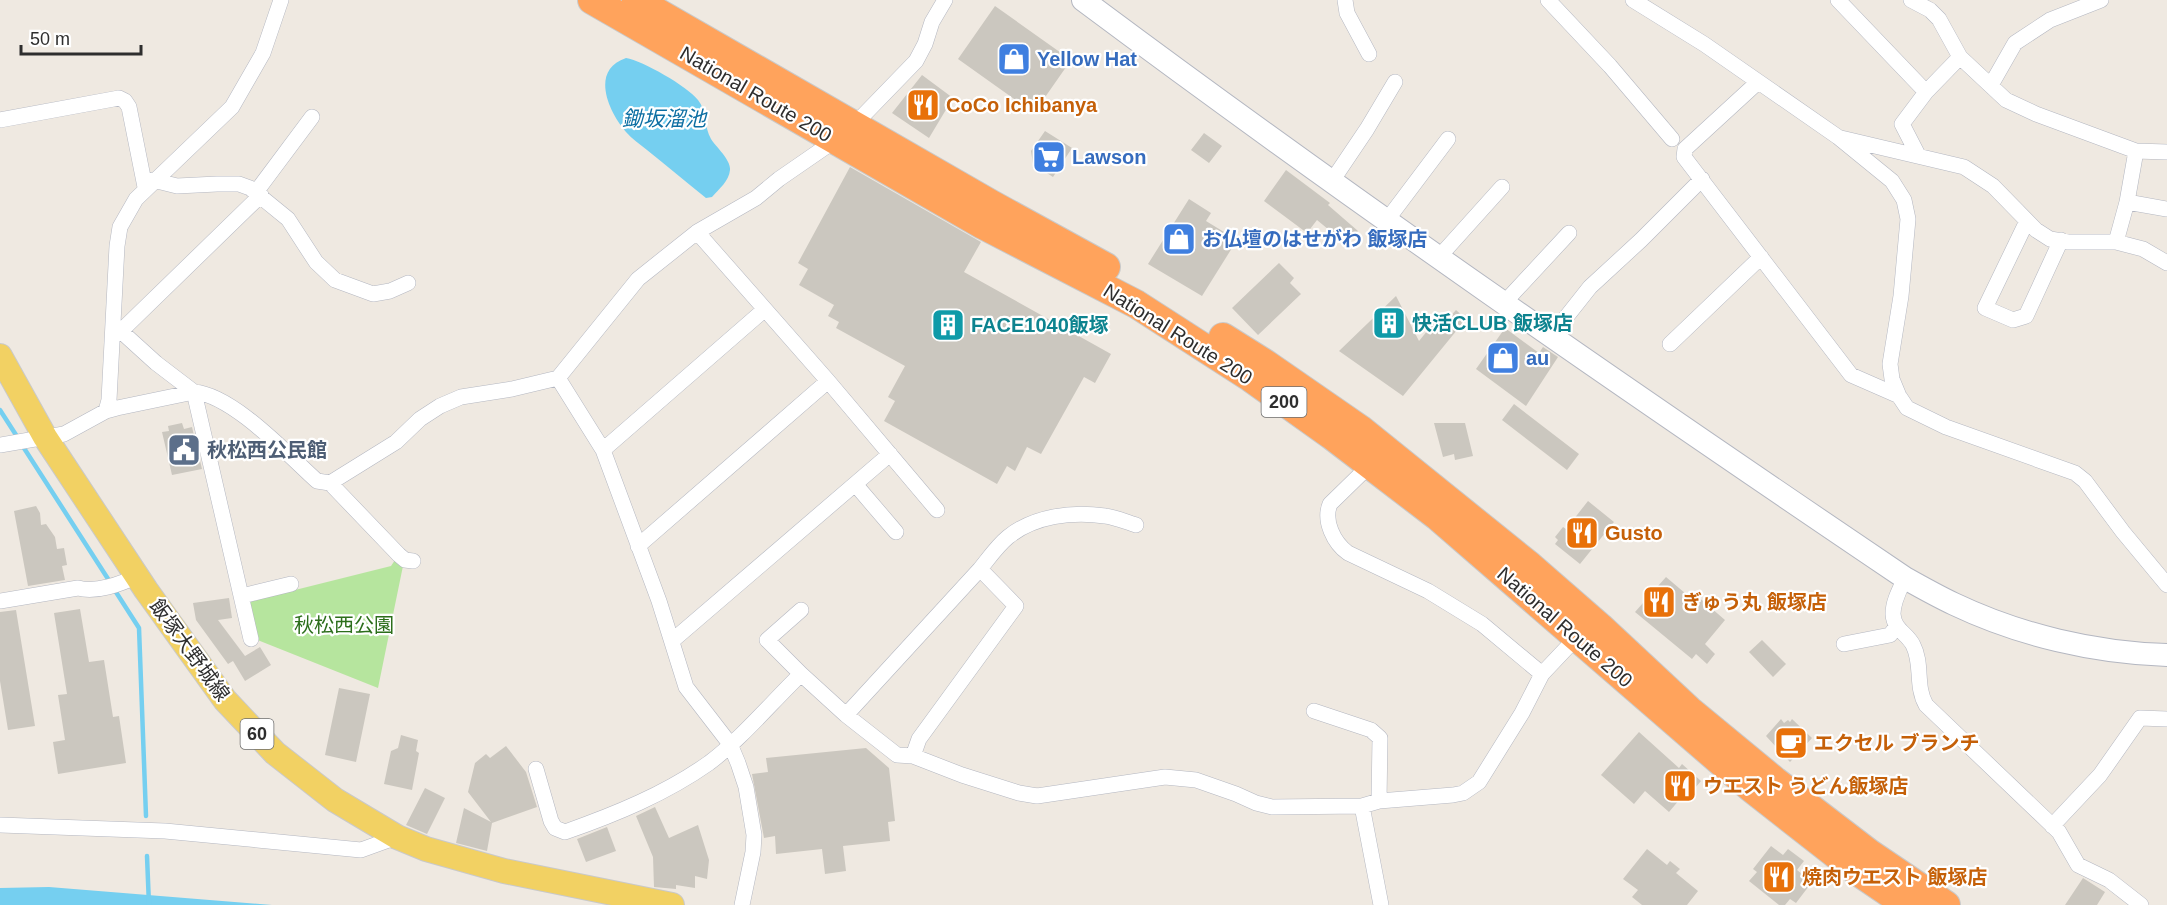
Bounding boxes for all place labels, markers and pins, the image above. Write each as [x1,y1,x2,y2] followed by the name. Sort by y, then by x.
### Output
[996,41,1032,77] shop icon: Yellow Hat
[1037,48,1137,70] place label: Yellow Hat
[905,87,941,123] restaurant icon: CoCo Ichibanya
[946,94,1098,116] place label: CoCo Ichibanya
[1031,139,1067,175] supermarket icon: Lawson
[1072,146,1146,168] place label: Lawson
[1161,221,1197,257] shop icon: お仏壇のはせがわ 飯塚店
[1202,228,1428,250] place label: お仏壇のはせがわ 飯塚店
[1371,305,1407,341] building icon: 快活CLUB 飯塚店
[930,307,966,343] building icon: FACE1040飯塚
[1412,312,1573,334] place label: 快活CLUB 飯塚店
[971,314,1109,336] place label: FACE1040飯塚
[1485,340,1521,376] shop icon: au
[1526,347,1549,369] place label: au
[166,432,202,468] public building icon: 秋松西公民館
[207,439,327,461] place label: 秋松西公民館
[1564,515,1600,551] restaurant icon: Gusto
[1605,522,1663,544] place label: Gusto
[1641,584,1677,620] restaurant icon: ぎゅう丸 飯塚店
[1682,591,1827,613] place label: ぎゅう丸 飯塚店
[1773,725,1809,761] cafe icon: エクセル ブランチ
[1814,732,1980,754] place label: エクセル ブランチ
[1662,768,1698,804] restaurant icon: ウエスト うどん飯塚店
[1703,775,1909,797] place label: ウエスト うどん飯塚店
[1761,859,1797,895] restaurant icon: 焼肉ウエスト 飯塚店
[1802,866,1988,888] place label: 焼肉ウエスト 飯塚店

